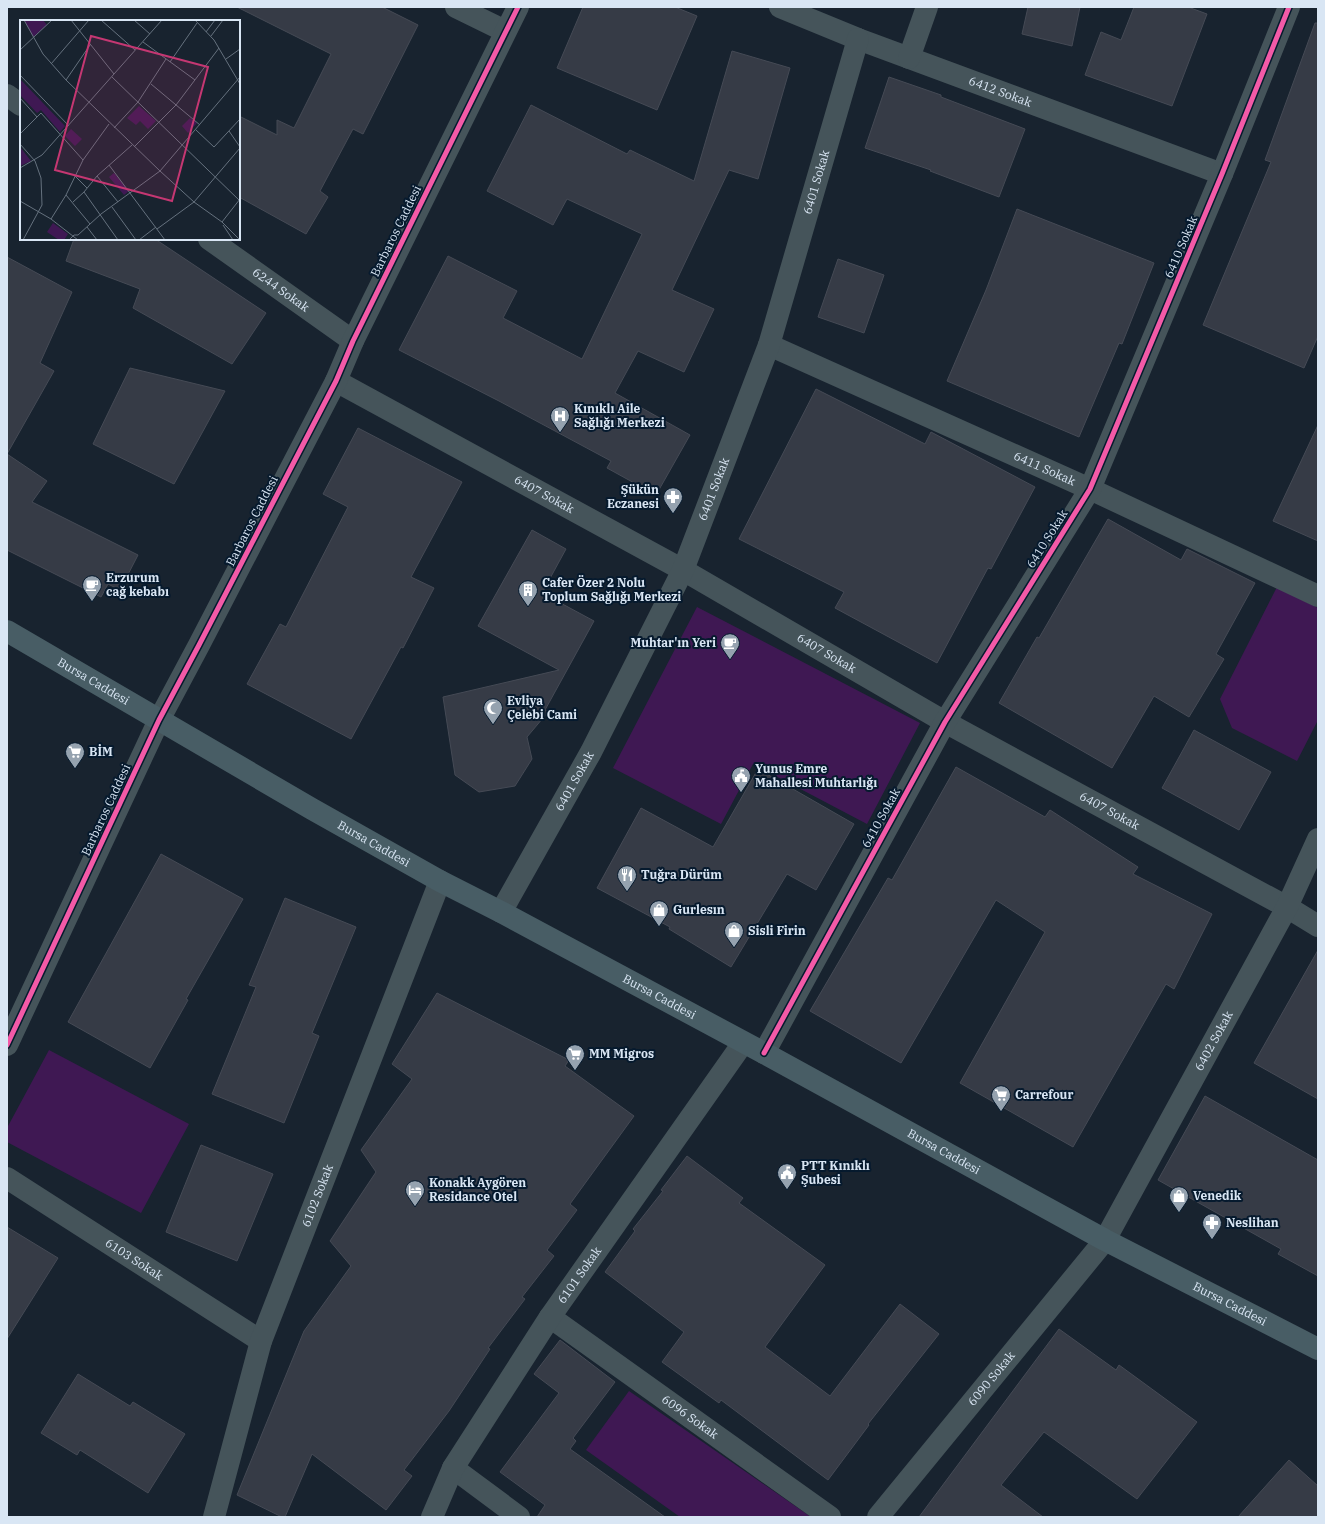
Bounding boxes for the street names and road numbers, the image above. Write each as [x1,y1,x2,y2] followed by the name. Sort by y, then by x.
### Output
[967,73,1034,110] street label: 6412 Sokak
[799,148,832,216] street label: 6401 Sokak
[367,183,424,279] street label: Barbaros Caddesi
[1161,214,1200,280] street label: 6410 Sokak
[250,264,312,315] street label: 6244 Sokak
[1012,448,1078,489] street label: 6411 Sokak
[695,456,732,523] street label: 6401 Sokak
[512,472,577,516] street label: 6407 Sokak
[222,473,281,568] street label: Barbaros Caddesi
[1023,507,1070,571] street label: 6410 Sokak
[794,630,859,676] street label: 6407 Sokak
[55,654,132,708] street label: Bursa Caddesi
[551,749,597,813] street label: 6401 Sokak
[78,761,133,858] street label: Barbaros Caddesi
[858,785,903,850] street label: 6410 Sokak
[1077,788,1142,833] street label: 6407 Sokak
[335,817,413,870] street label: Bursa Caddesi
[620,971,699,1022] street label: Bursa Caddesi
[1191,1008,1236,1073] street label: 6402 Sokak
[905,1125,983,1177] street label: Bursa Caddesi
[298,1162,336,1229] street label: 6102 Sokak
[103,1235,166,1283] street label: 6103 Sokak
[554,1244,604,1306] street label: 6101 Sokak
[1191,1278,1270,1329] street label: Bursa Caddesi
[964,1348,1018,1409] street label: 6090 Sokak
[659,1391,721,1442] street label: 6096 Sokak

